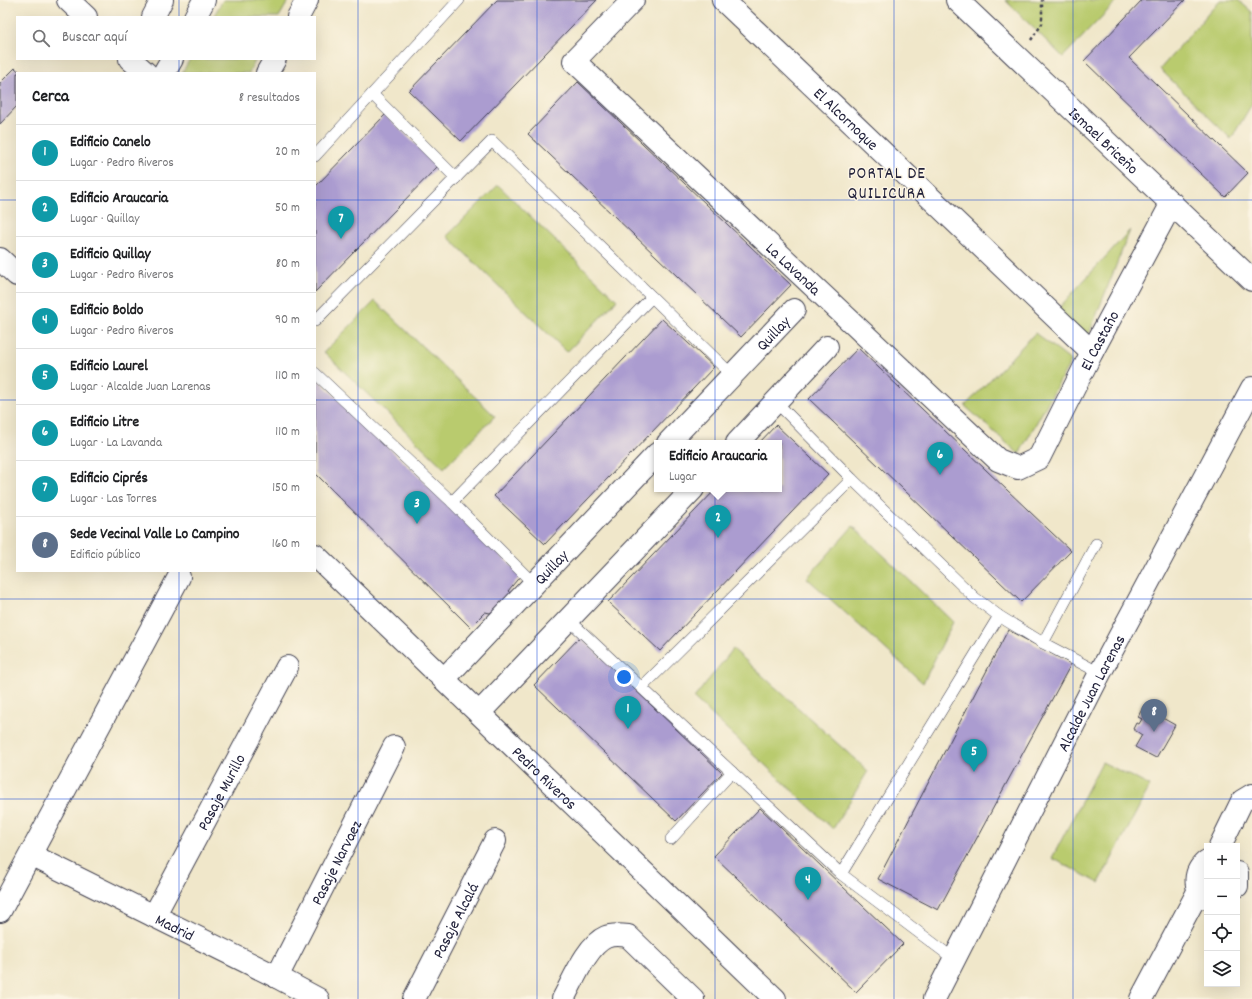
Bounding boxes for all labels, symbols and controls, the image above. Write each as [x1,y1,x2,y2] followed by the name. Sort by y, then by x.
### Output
[16,16,316,60] search box
[30,27,52,49] icon: search
[62,27,127,49] text: Buscar aquí
[807,83,883,157] street label: El Alcornoque
[32,86,69,110] text: Cerca
[239,89,300,108] text: 8 resultados
[1062,103,1143,181] street label: Ismael Briceño
[70,132,151,154] text: Edificio Canelo
[44,143,46,162] text: 1
[275,143,300,162] text: 20 m
[70,154,174,173] text: Lugar · Pedro Riveros
[848,163,926,207] district label: PORTAL DE QUILICURA
[70,188,168,210] text: Edificio Araucaria
[42,199,48,218] text: 2
[275,199,300,218] text: 50 m
[328,206,354,239] pin: 7
[70,210,140,229] text: Lugar · Quillay
[760,238,825,302] street label: La Lavanda
[70,244,151,266] text: Edificio Quillay
[42,255,48,274] text: 3
[276,255,300,274] text: 80 m
[70,266,174,285] text: Lugar · Pedro Riveros
[70,300,143,322] text: Edificio Boldo
[1076,307,1126,375] street label: El Castaño
[42,311,48,330] text: 4
[275,311,300,330] text: 90 m
[752,311,797,357] street label: Quillay
[70,322,174,341] text: Lugar · Pedro Riveros
[70,356,148,378] text: Edificio Laurel
[42,367,48,386] text: 5
[275,367,300,386] text: 110 m
[70,378,211,397] text: Lugar · Alcalde Juan Larenas
[70,412,139,434] text: Edificio Litre
[42,423,48,442] text: 6
[275,423,300,442] text: 110 m
[70,434,162,453] text: Lugar · La Lavanda
[654,440,782,492] popup
[927,442,953,475] pin: 6
[669,446,767,468] text: Edificio Araucaria
[70,468,148,490] text: Edificio Ciprés
[669,468,697,487] text: Lugar
[43,479,47,498] text: 7
[272,479,300,498] text: 150 m
[70,490,157,509] text: Lugar · Las Torres
[404,491,430,524] pin: 3
[705,505,731,538] pin: 2
[70,524,240,546] text: Sede Vecinal Valle Lo Campino
[42,535,48,554] text: 8
[272,535,300,554] text: 160 m
[530,545,575,591] street label: Quillay
[70,546,140,565] text: Edificio público
[1053,631,1132,756] street label: Alcalde Juan Larenas
[614,667,634,687] your location
[615,696,641,729] pin: 1
[1141,699,1167,732] pin: 8
[961,739,987,772] pin: 5
[506,742,581,816] street label: Pedro Riveros
[193,750,253,835] street label: Pasaje Murillo
[306,817,369,910] street label: Pasaje Narvaez
[1204,843,1240,987] map controls
[1204,843,1240,879] button: +
[795,867,821,900] pin: 4
[428,879,486,963] street label: Pasaje Alcalá
[1204,879,1240,915] button: −
[151,909,198,948] street label: Madrid
[1204,915,1240,951] button: locate
[1204,951,1240,987] button: layers

